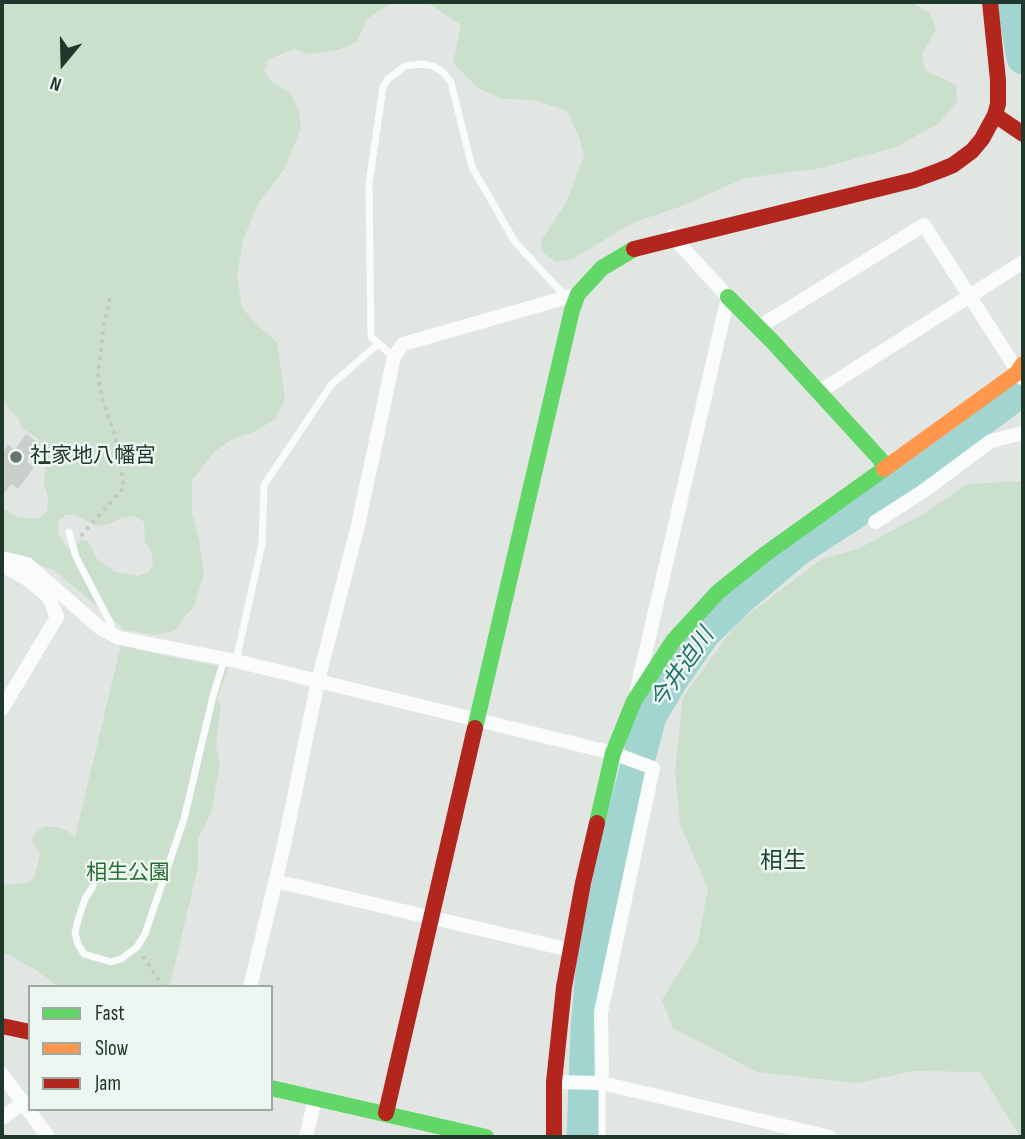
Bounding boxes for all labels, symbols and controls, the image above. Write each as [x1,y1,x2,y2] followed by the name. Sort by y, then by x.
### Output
[28,28,98,98] north arrow
[47,71,65,96] text: N
[30,444,156,470] place label: 社家地八幡宮
[8,449,24,465] marker: 社家地八幡宮
[645,623,721,715] water label: 今井迫川
[760,848,806,876] district label: 相生
[86,861,170,887] park label: 相生公園
[28,985,273,1111] legend
[95,1001,125,1026] text: Fast
[95,1036,128,1061] text: Slow
[95,1071,121,1096] text: Jam

